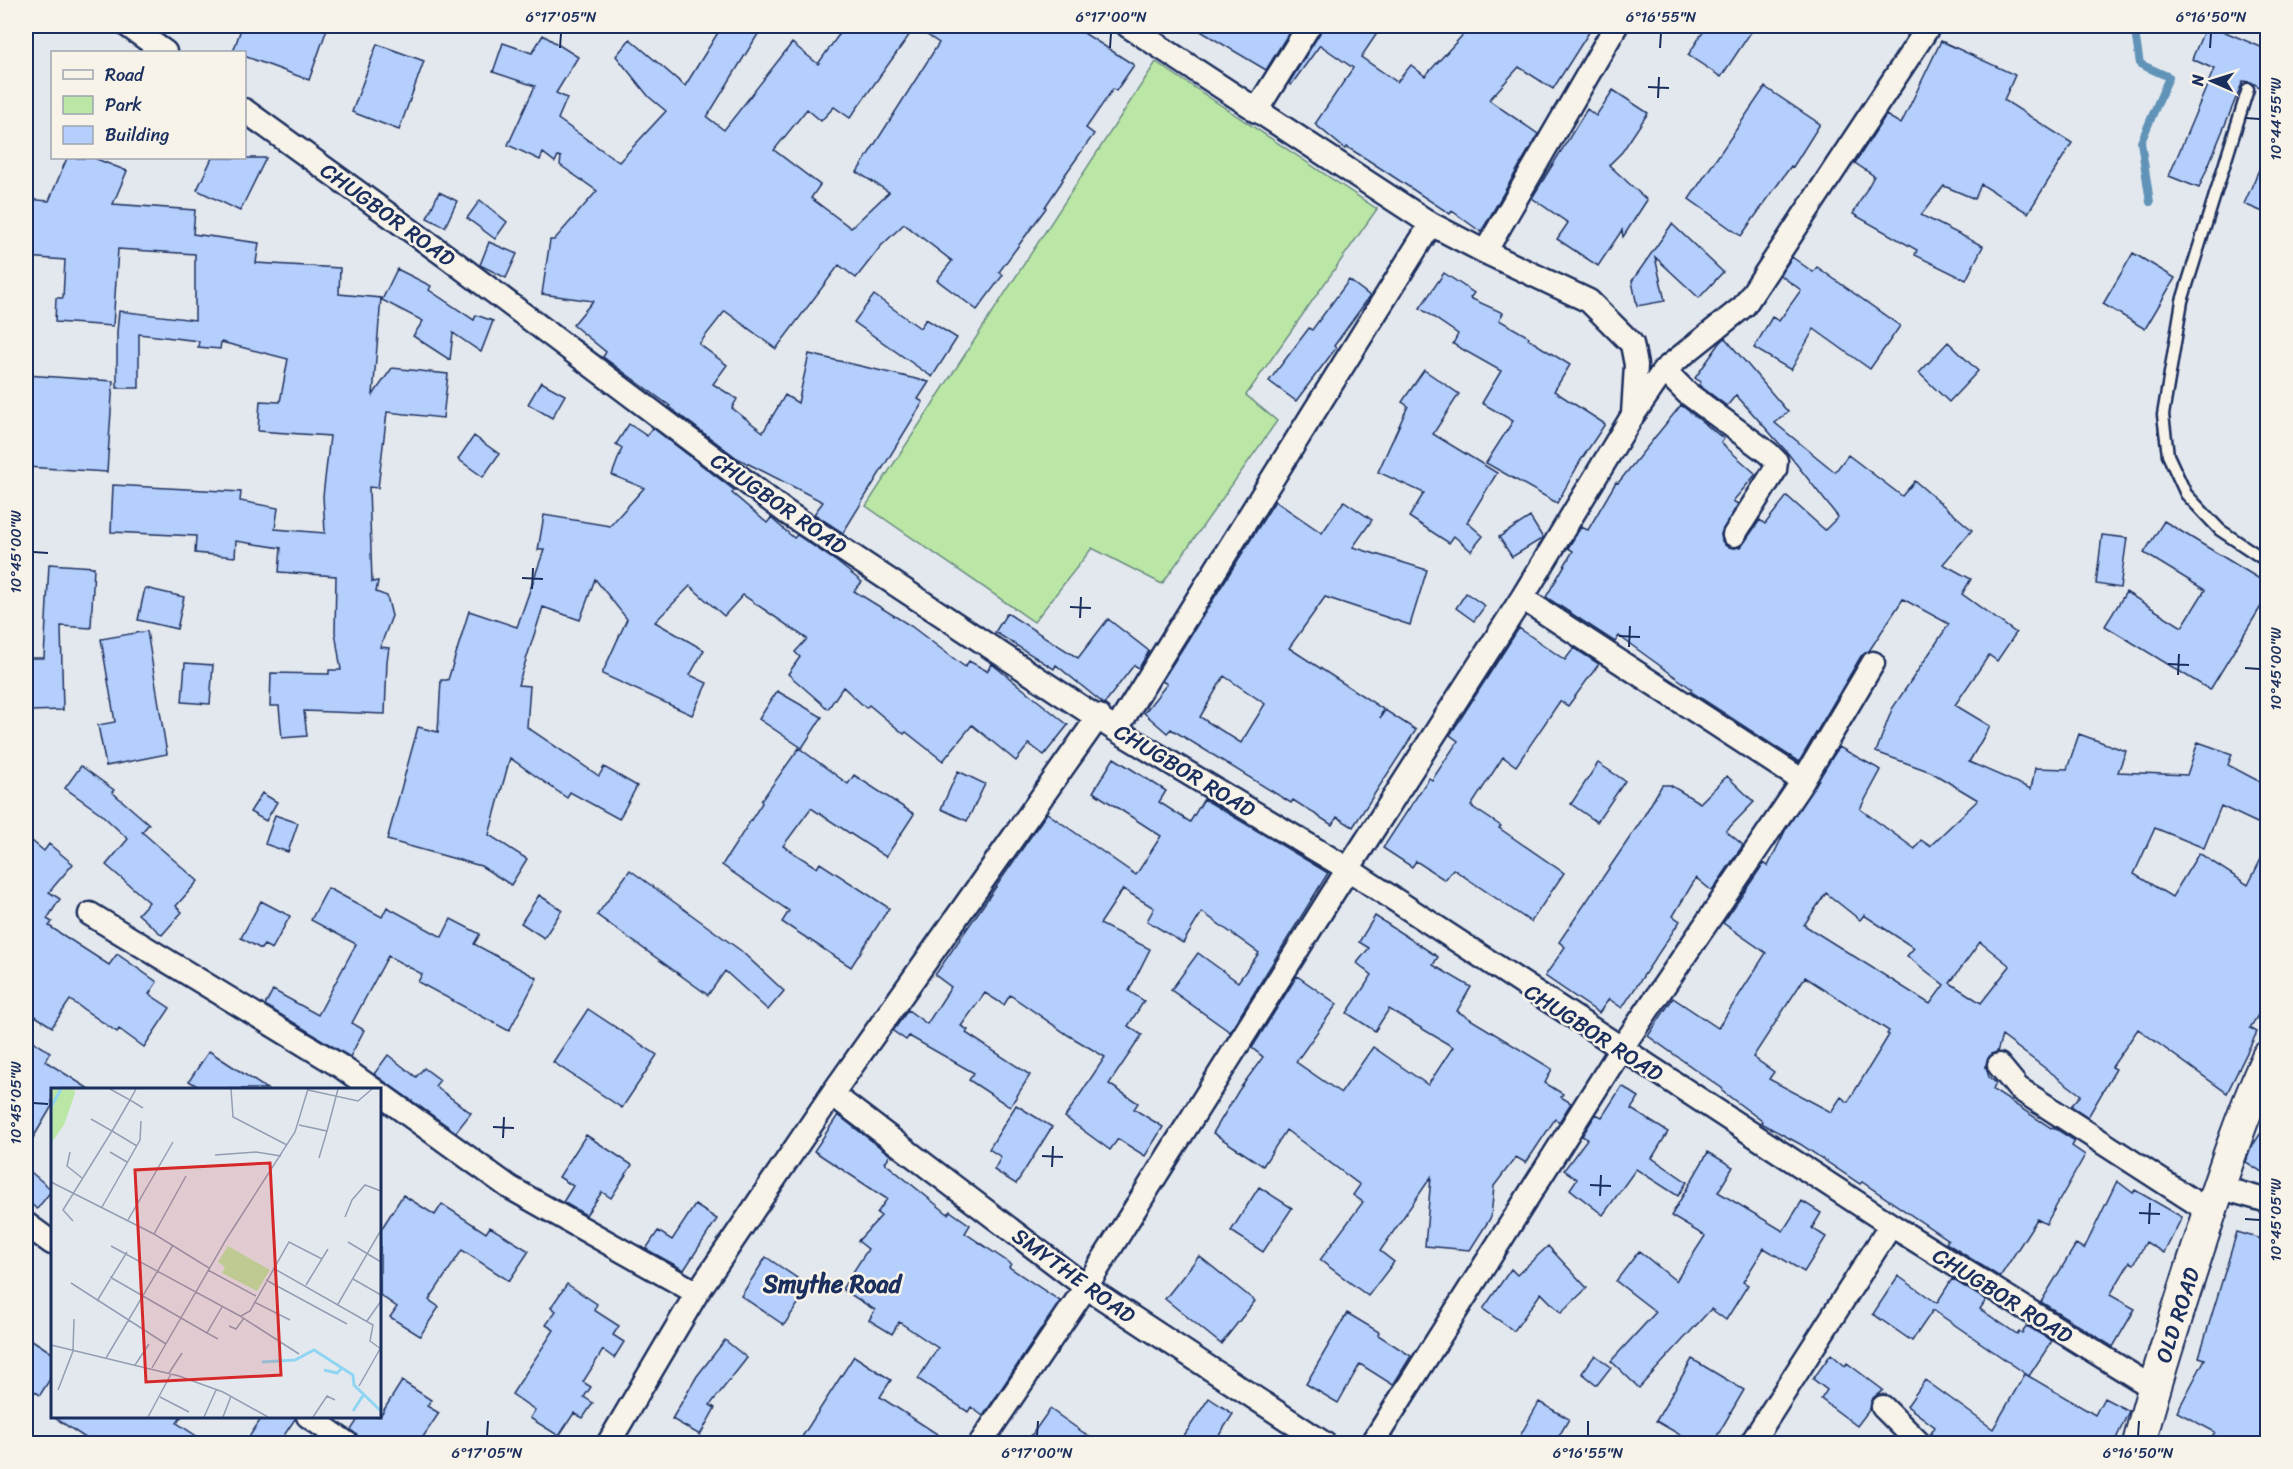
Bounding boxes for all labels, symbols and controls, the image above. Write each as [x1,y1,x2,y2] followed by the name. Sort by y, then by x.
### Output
[526,4,597,30] text: 6°17'05"N
[1075,4,1147,30] text: 6°17'00"N
[1626,4,1697,30] text: 6°16'55"N
[2176,4,2247,30] text: 6°16'50"N
[51,51,246,159] legend
[2182,51,2242,111] north arrow
[105,59,145,91] text: Road
[2183,73,2212,88] text: N
[2263,77,2289,160] text: 10°44'55"W
[105,89,142,121] text: Park
[105,119,169,151] text: Building
[312,152,464,278] street label: CHUGBOR ROAD
[702,442,856,566] street label: CHUGBOR ROAD
[3,510,29,594] text: 10°45'00"W
[2263,627,2289,711] text: 10°45'00"W
[1106,713,1264,829] street label: CHUGBOR ROAD
[1516,973,1672,1093] street label: CHUGBOR ROAD
[3,1061,29,1144] text: 10°45'05"W
[51,1088,381,1418] inset map
[2263,1178,2289,1261] text: 10°45'05"W
[1003,1217,1145,1334] street label: SMYTHE ROAD
[1925,1237,2082,1355] street label: CHUGBOR ROAD
[2144,1262,2211,1368] street label: OLD ROAD
[762,1263,903,1305] district label: Smythe Road
[452,1440,523,1466] text: 6°17'05"N
[1001,1440,1073,1466] text: 6°17'00"N
[1553,1440,1624,1466] text: 6°16'55"N
[2103,1440,2174,1466] text: 6°16'50"N

